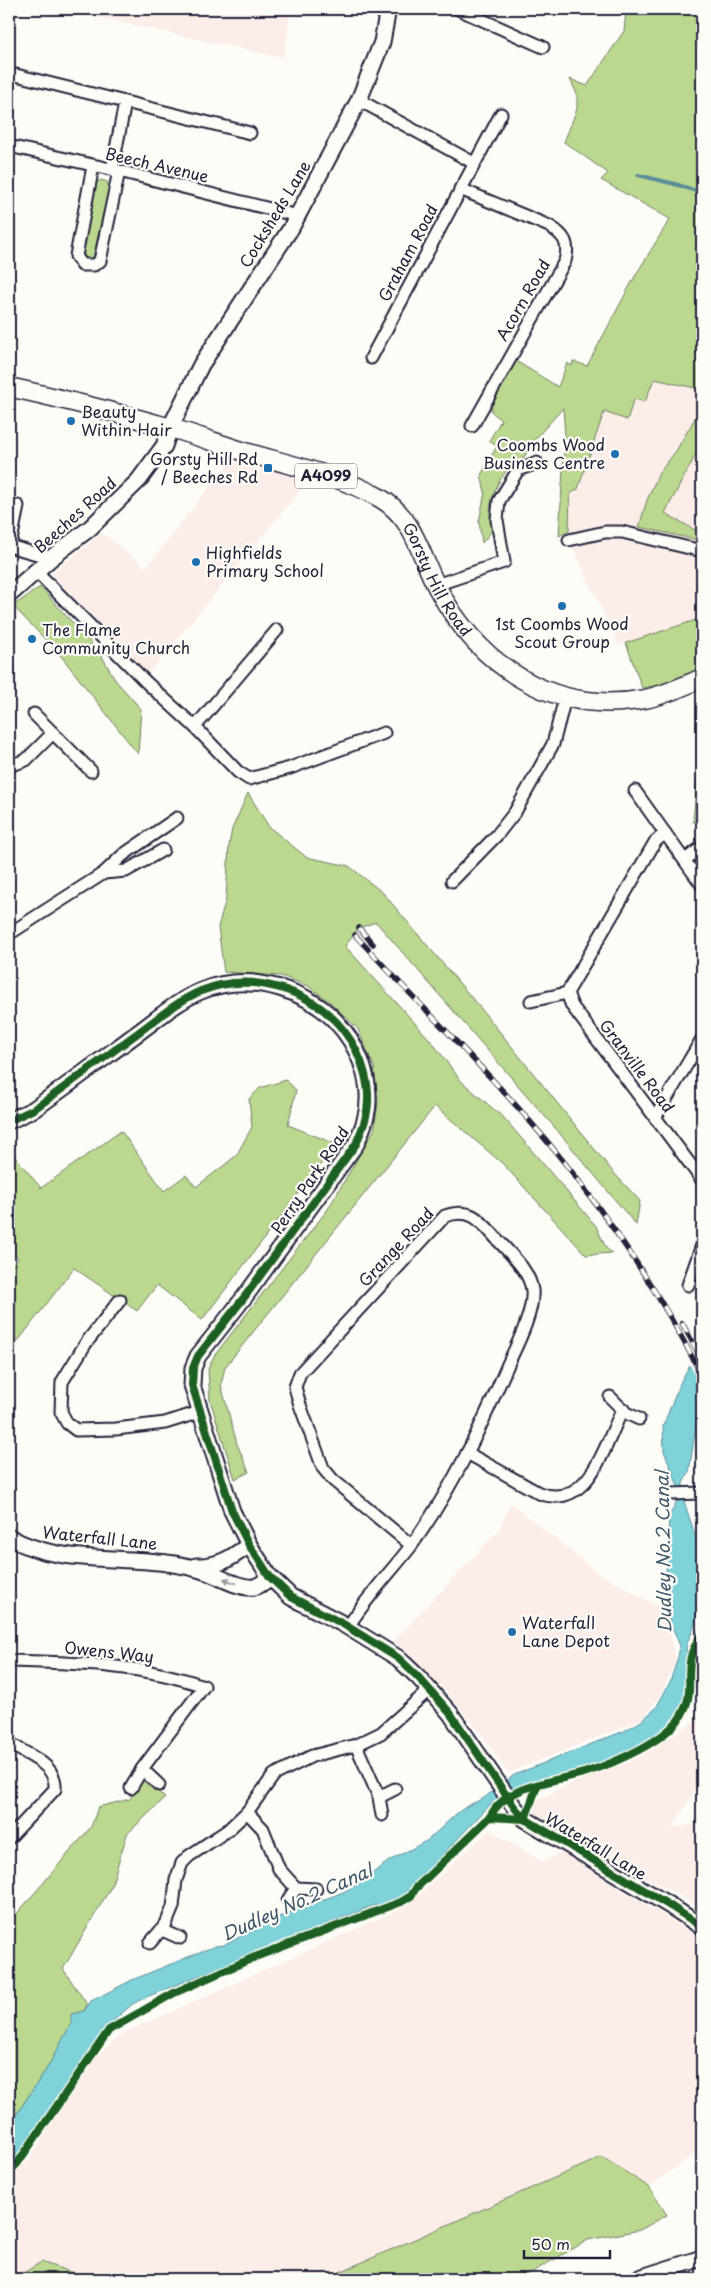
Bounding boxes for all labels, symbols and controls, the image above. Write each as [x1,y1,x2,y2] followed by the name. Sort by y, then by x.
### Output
[103,141,211,188] street label: Beech Avenue
[233,155,316,272] street label: Cocksheds Lane
[371,200,443,305] street label: Graham Road
[489,254,555,345] street label: Acorn Road
[81,399,172,441] place label: Beauty Within Hair
[65,415,77,427] marker: Beauty Within Hair
[483,432,605,474] place label: Coombs Wood Business Centre
[150,446,258,488] place label: Gorsty Hill Rd / Beeches Rd
[609,448,621,460] marker: Coombs Wood Business Centre
[262,462,274,474] marker: Gorsty Hill Rd / Beeches Rd
[295,464,357,488] road number: A4099
[28,471,121,558] street label: Beeches Road
[398,517,479,641] street label: Gorsty Hill Road
[206,540,324,582] place label: Highfields Primary School
[190,556,202,568] marker: Highfields Primary School
[556,600,568,612] marker: 1st Coombs Wood Scout Group
[495,611,629,653] place label: 1st Coombs Wood Scout Group
[42,617,190,659] place label: The Flame Community Church
[26,633,38,645] marker: The Flame Community Church
[595,1014,681,1117] street label: Granville Road
[264,1121,354,1238] street label: Perry Park Road
[352,1201,439,1291] street label: Grange Road
[648,1468,677,1633] water label: Dudley No.2 Canal
[42,1519,159,1555] street label: Waterfall Lane
[223,1577,238,1584] one-way arrow
[522,1610,610,1652] place label: Waterfall Lane Depot
[506,1626,518,1638] marker: Waterfall Lane Depot
[63,1634,155,1668] street label: Owens Way
[541,1805,652,1885] street label: Waterfall Lane
[217,1855,379,1947] water label: Dudley No.2 Canal
[524,2228,610,2260] scale bar
[531,2232,570,2255] text: 50 m

